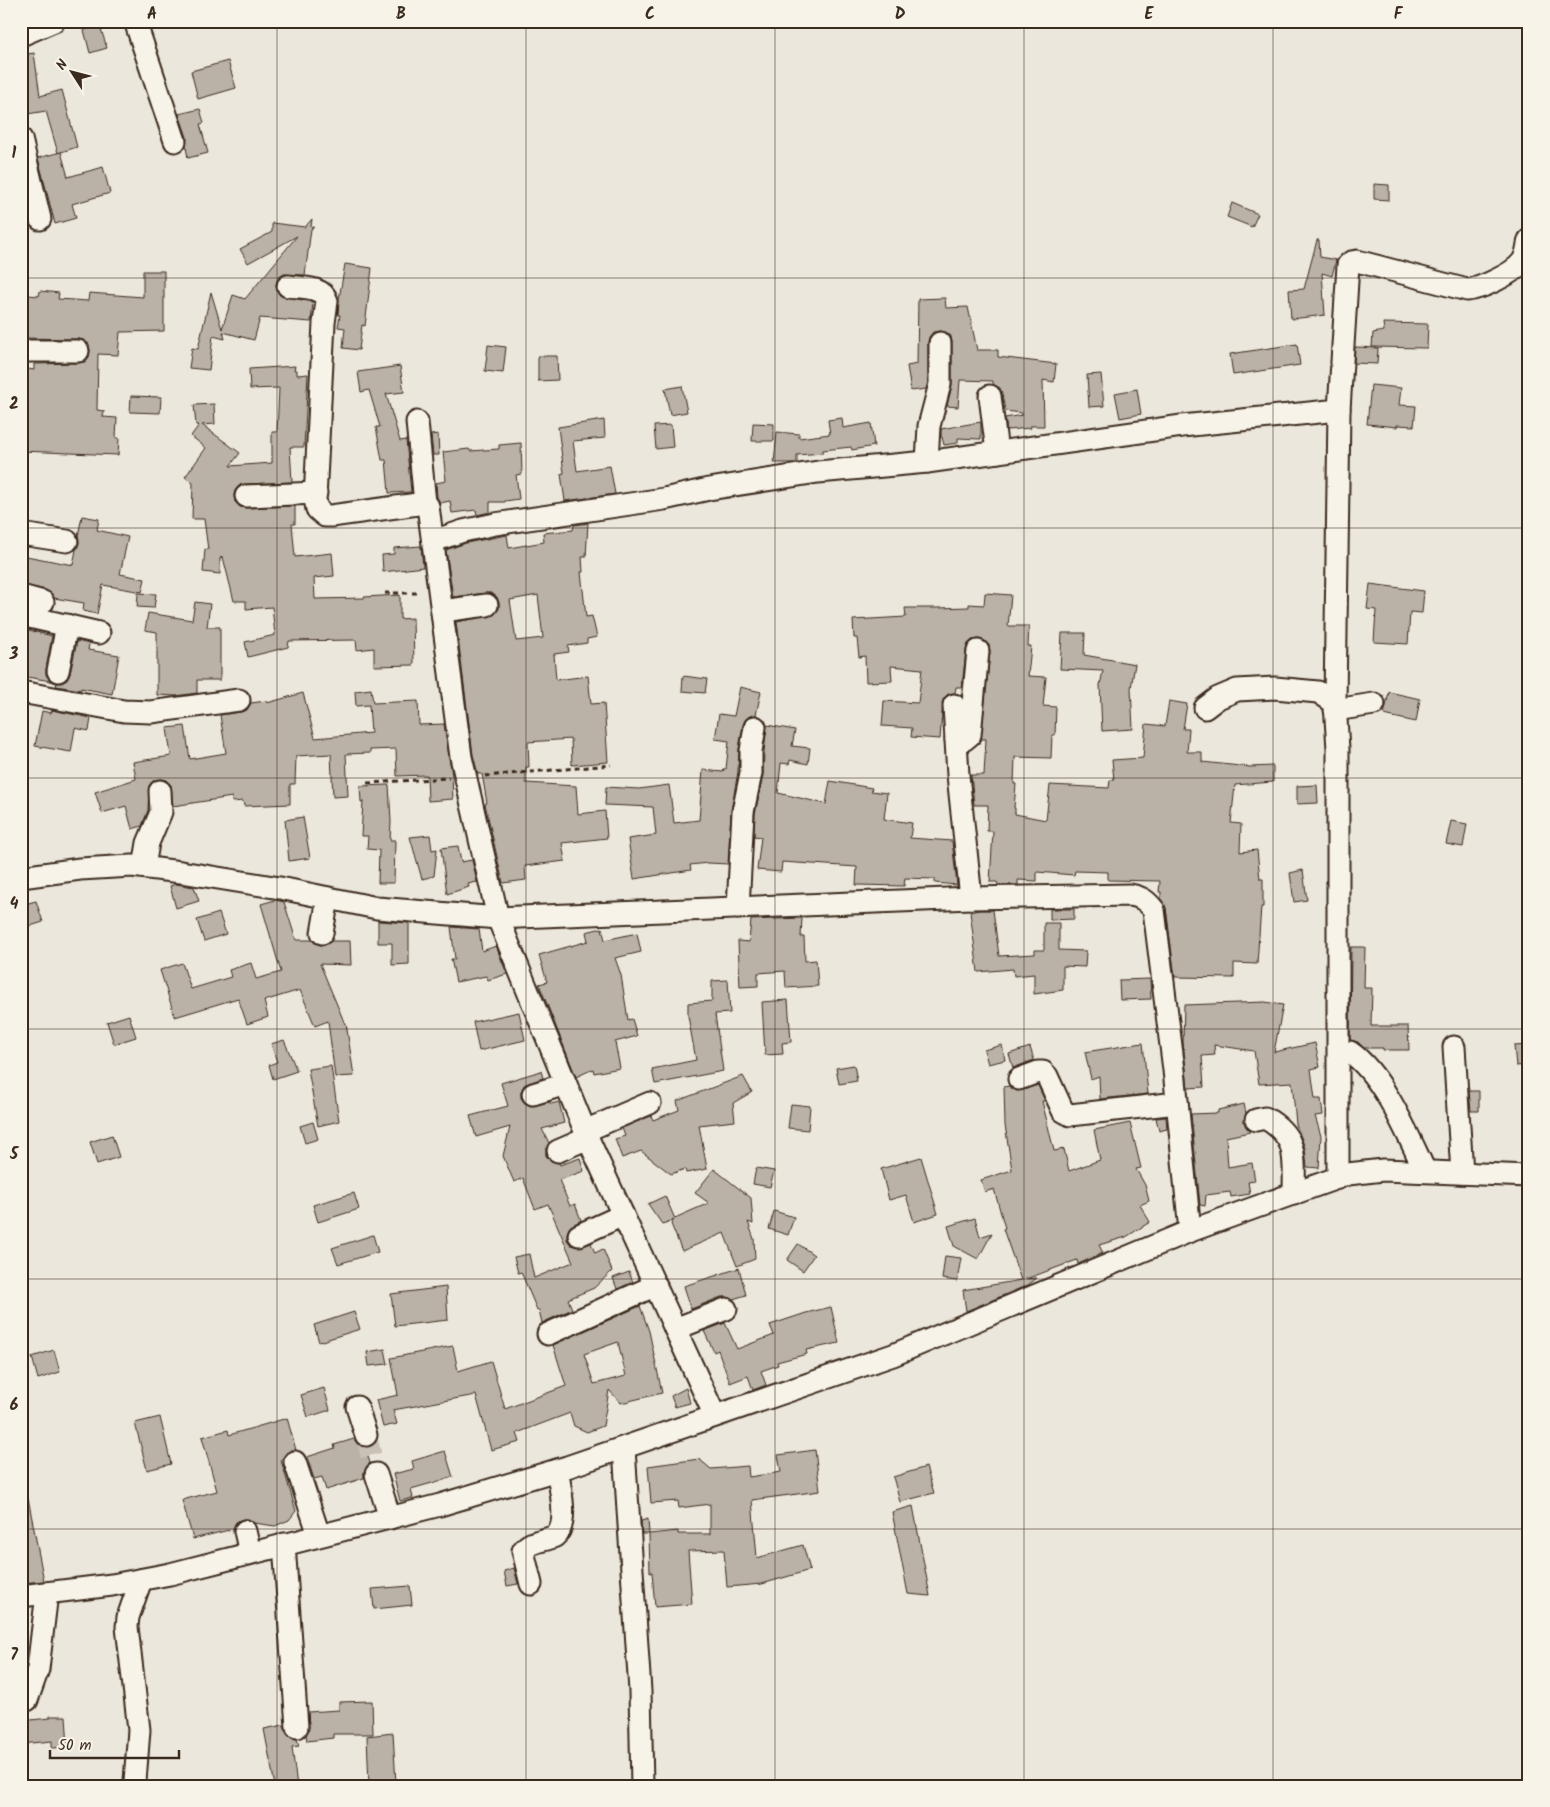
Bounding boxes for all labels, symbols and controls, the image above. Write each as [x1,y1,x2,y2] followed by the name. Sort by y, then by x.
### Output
[147,2,157,27] text: A
[396,2,406,27] text: B
[645,2,655,27] text: C
[895,2,906,27] text: D
[1145,2,1155,27] text: E
[1394,2,1404,27] text: F
[48,48,98,98] north arrow
[51,55,74,75] text: N
[12,141,17,166] text: 1
[9,392,19,417] text: 2
[9,642,19,667] text: 3
[10,892,19,917] text: 4
[9,1142,20,1167] text: 5
[10,1393,19,1418] text: 6
[10,1643,18,1668] text: 7
[50,1727,179,1759] scale bar
[58,1734,92,1758] text: 50 m

